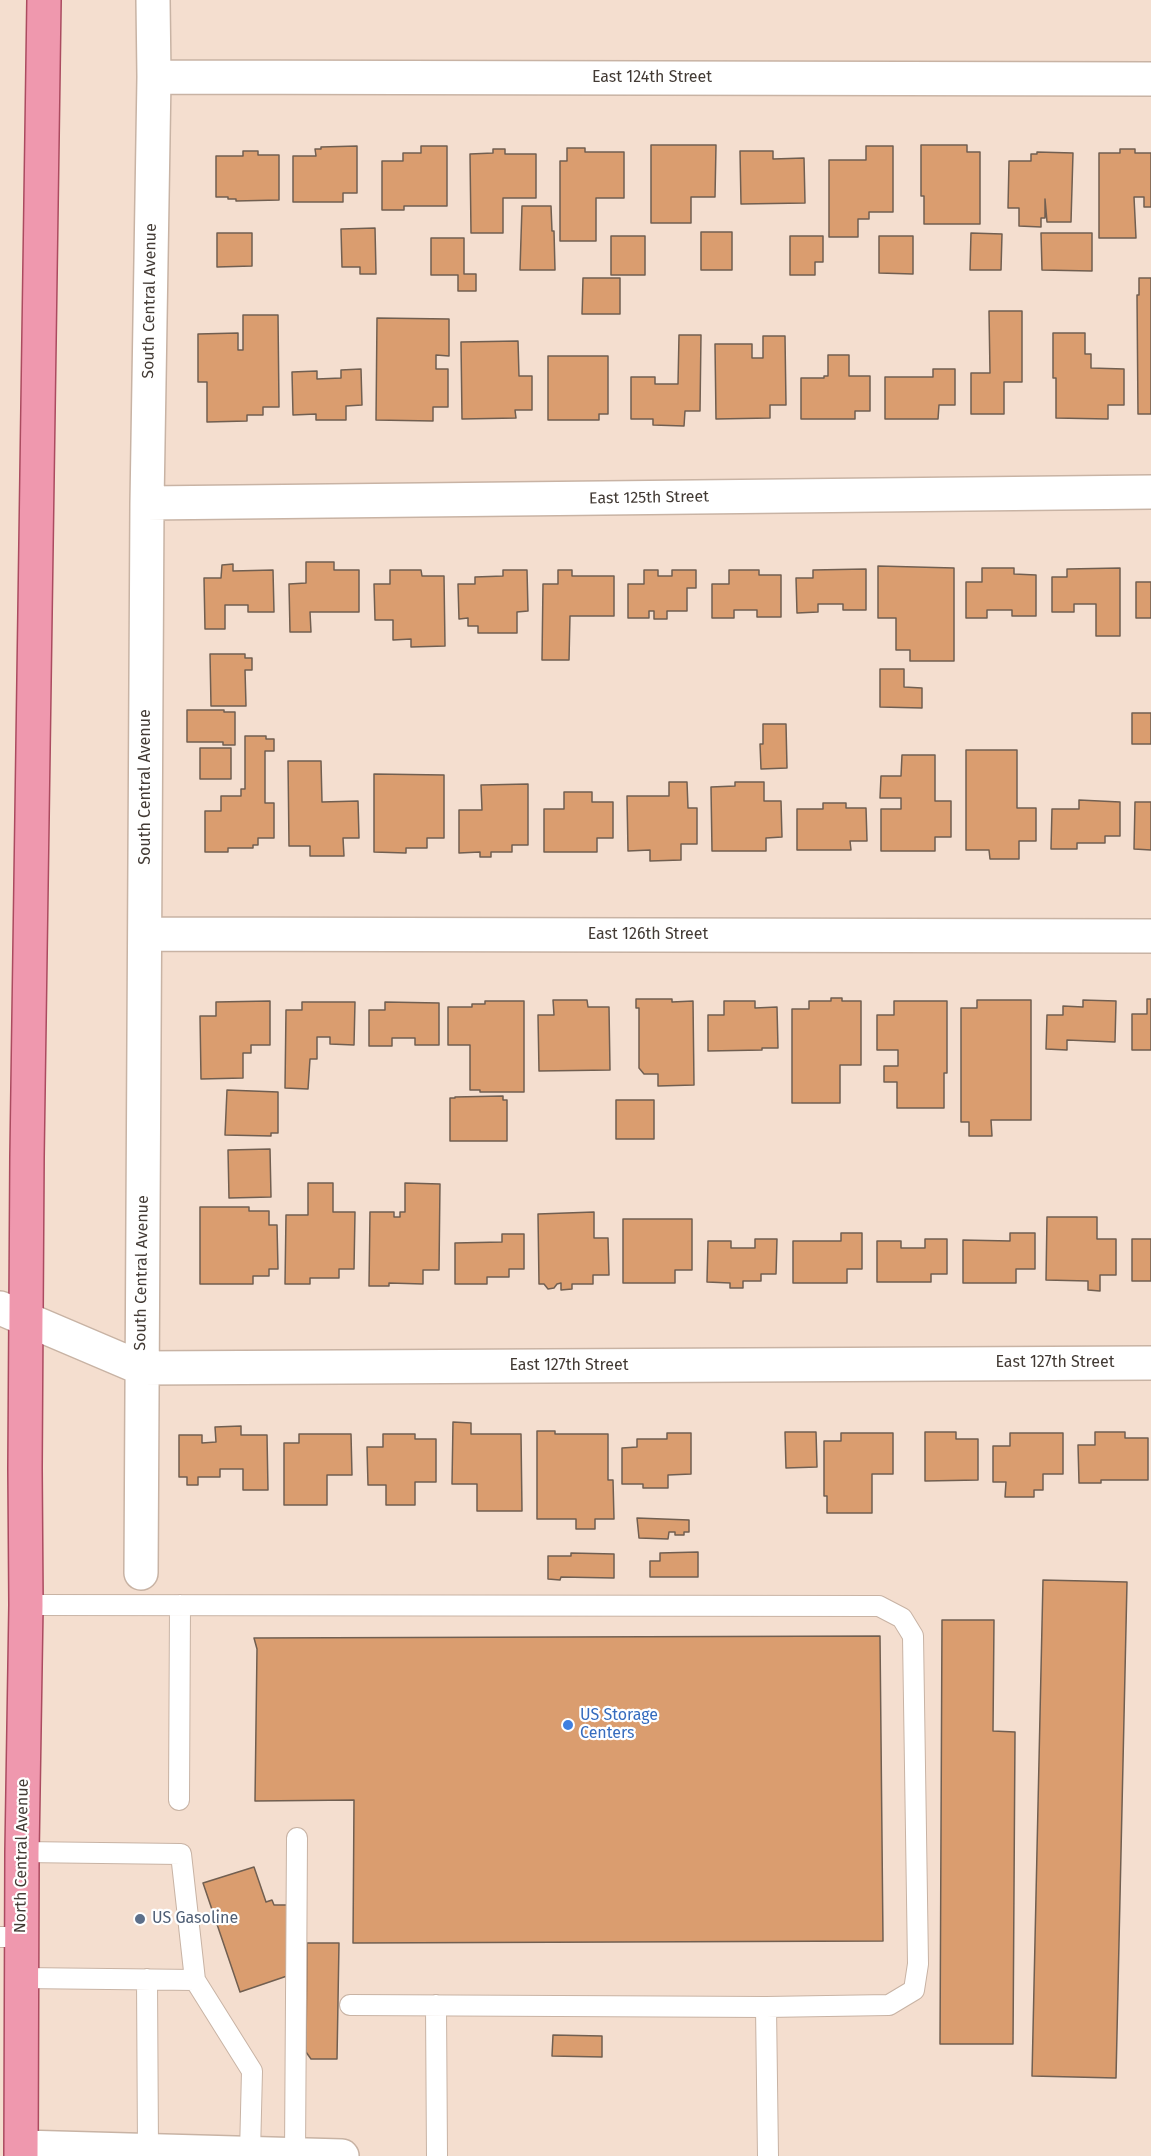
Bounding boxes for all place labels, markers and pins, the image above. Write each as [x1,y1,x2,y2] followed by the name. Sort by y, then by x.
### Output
[580,1706,658,1744] place label: US Storage Centers
[561,1718,575,1732] marker: US Storage Centers
[152,1909,238,1929] place label: US Gasoline
[133,1912,147,1926] marker: US Gasoline

